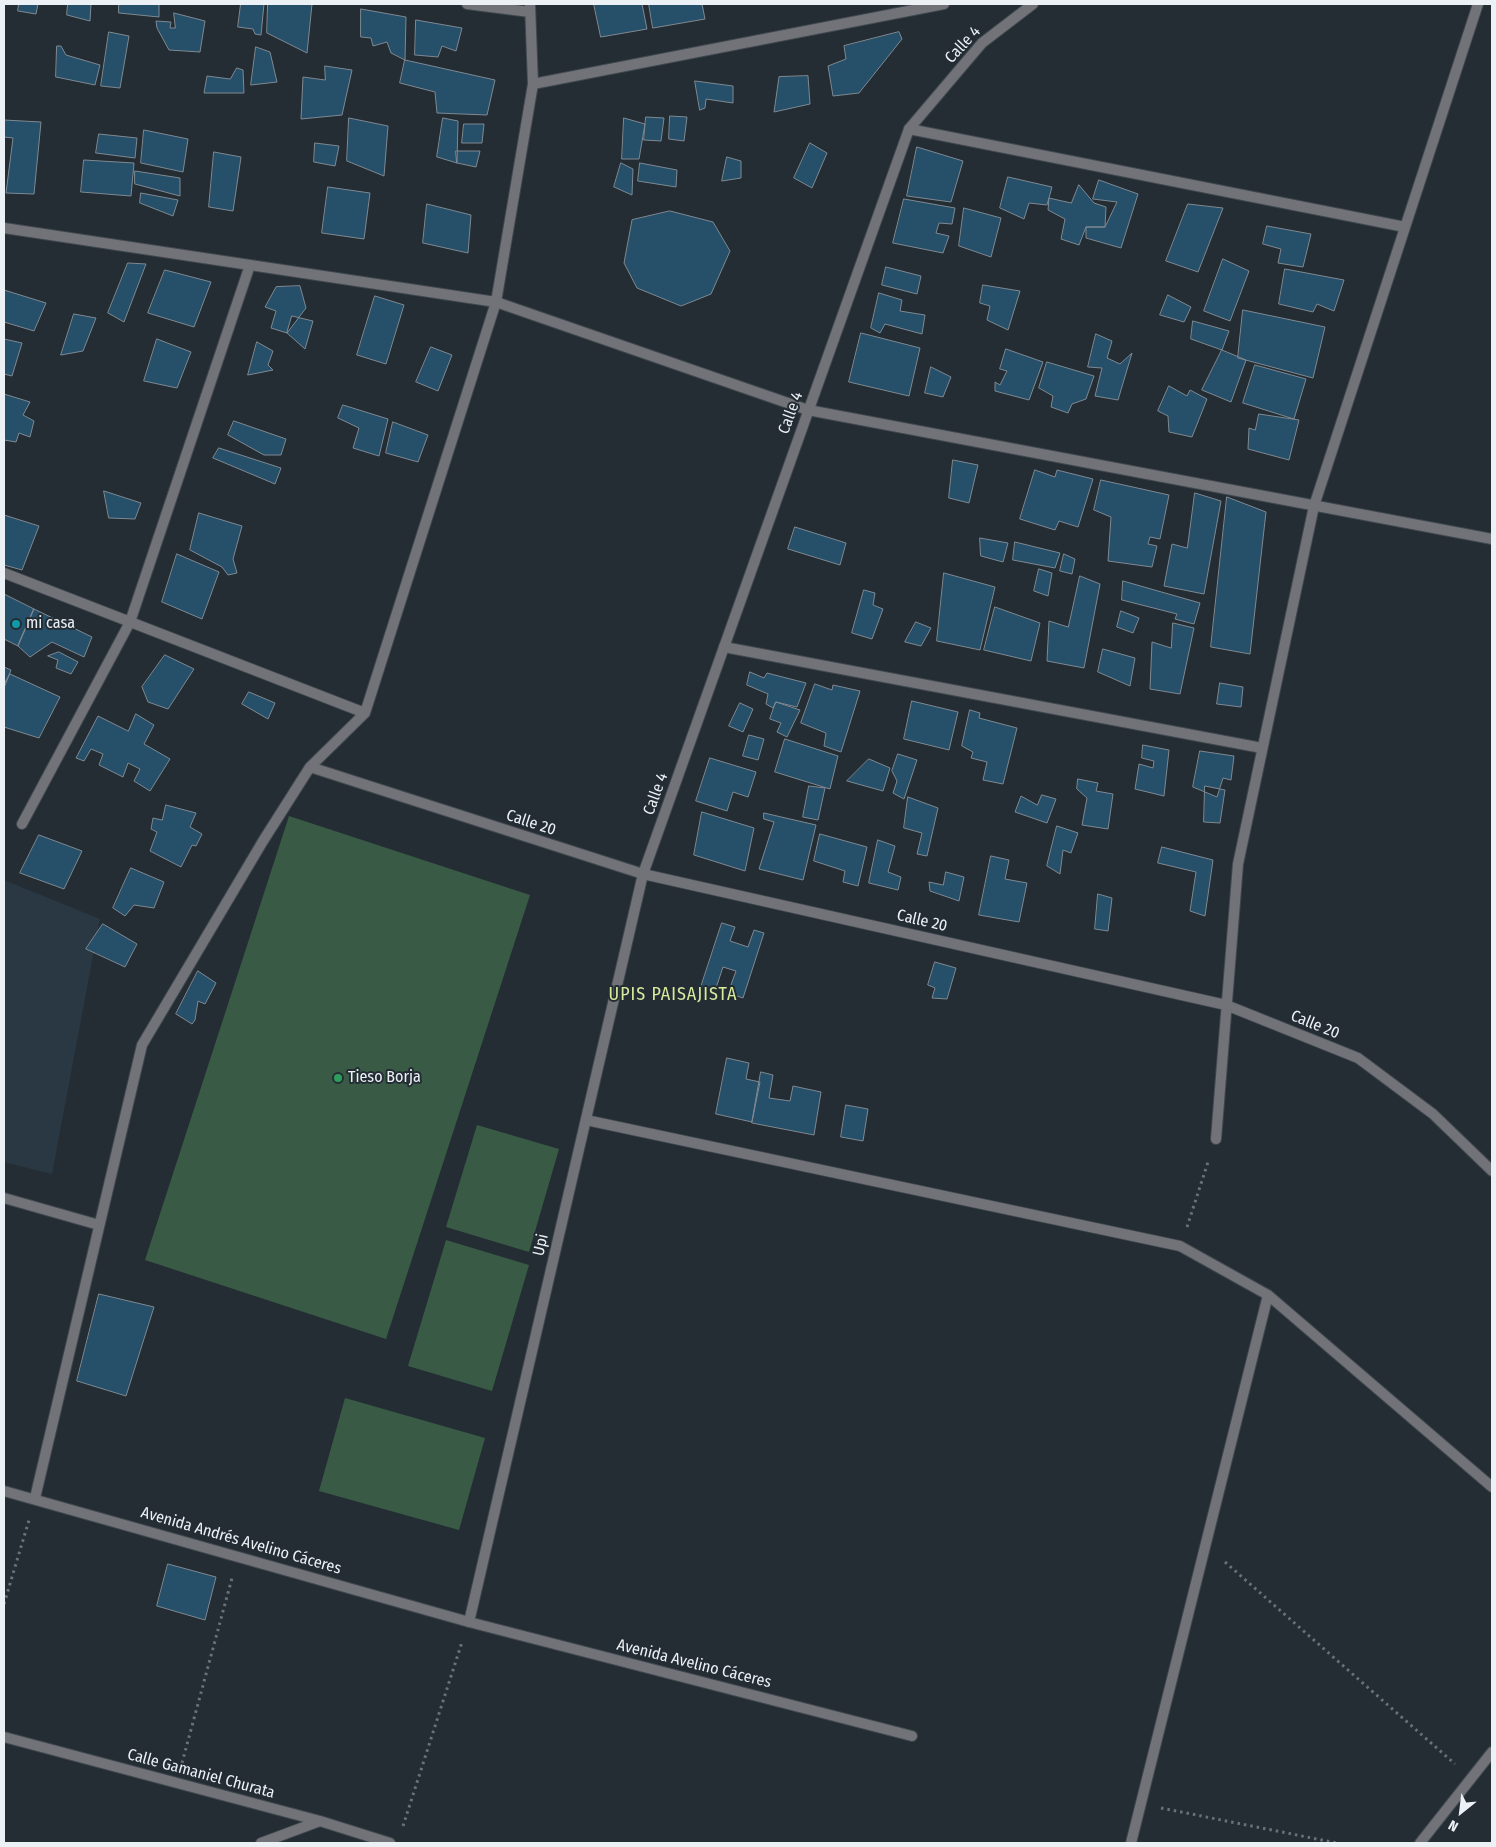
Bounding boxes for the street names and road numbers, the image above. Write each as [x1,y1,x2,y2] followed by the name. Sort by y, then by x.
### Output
[941,23,985,67] street label: Calle 4
[775,389,807,437] street label: Calle 4
[640,770,672,818] street label: Calle 4
[504,806,558,840] street label: Calle 20
[895,906,949,936] street label: Calle 20
[1288,1007,1342,1043] street label: Calle 20
[529,1232,553,1258] street label: Upi
[139,1503,343,1579] street label: Avenida Andrés Avelino Cáceres
[615,1636,773,1692] street label: Avenida Avelino Cáceres
[125,1745,277,1803] street label: Calle Gamaniel Churata

